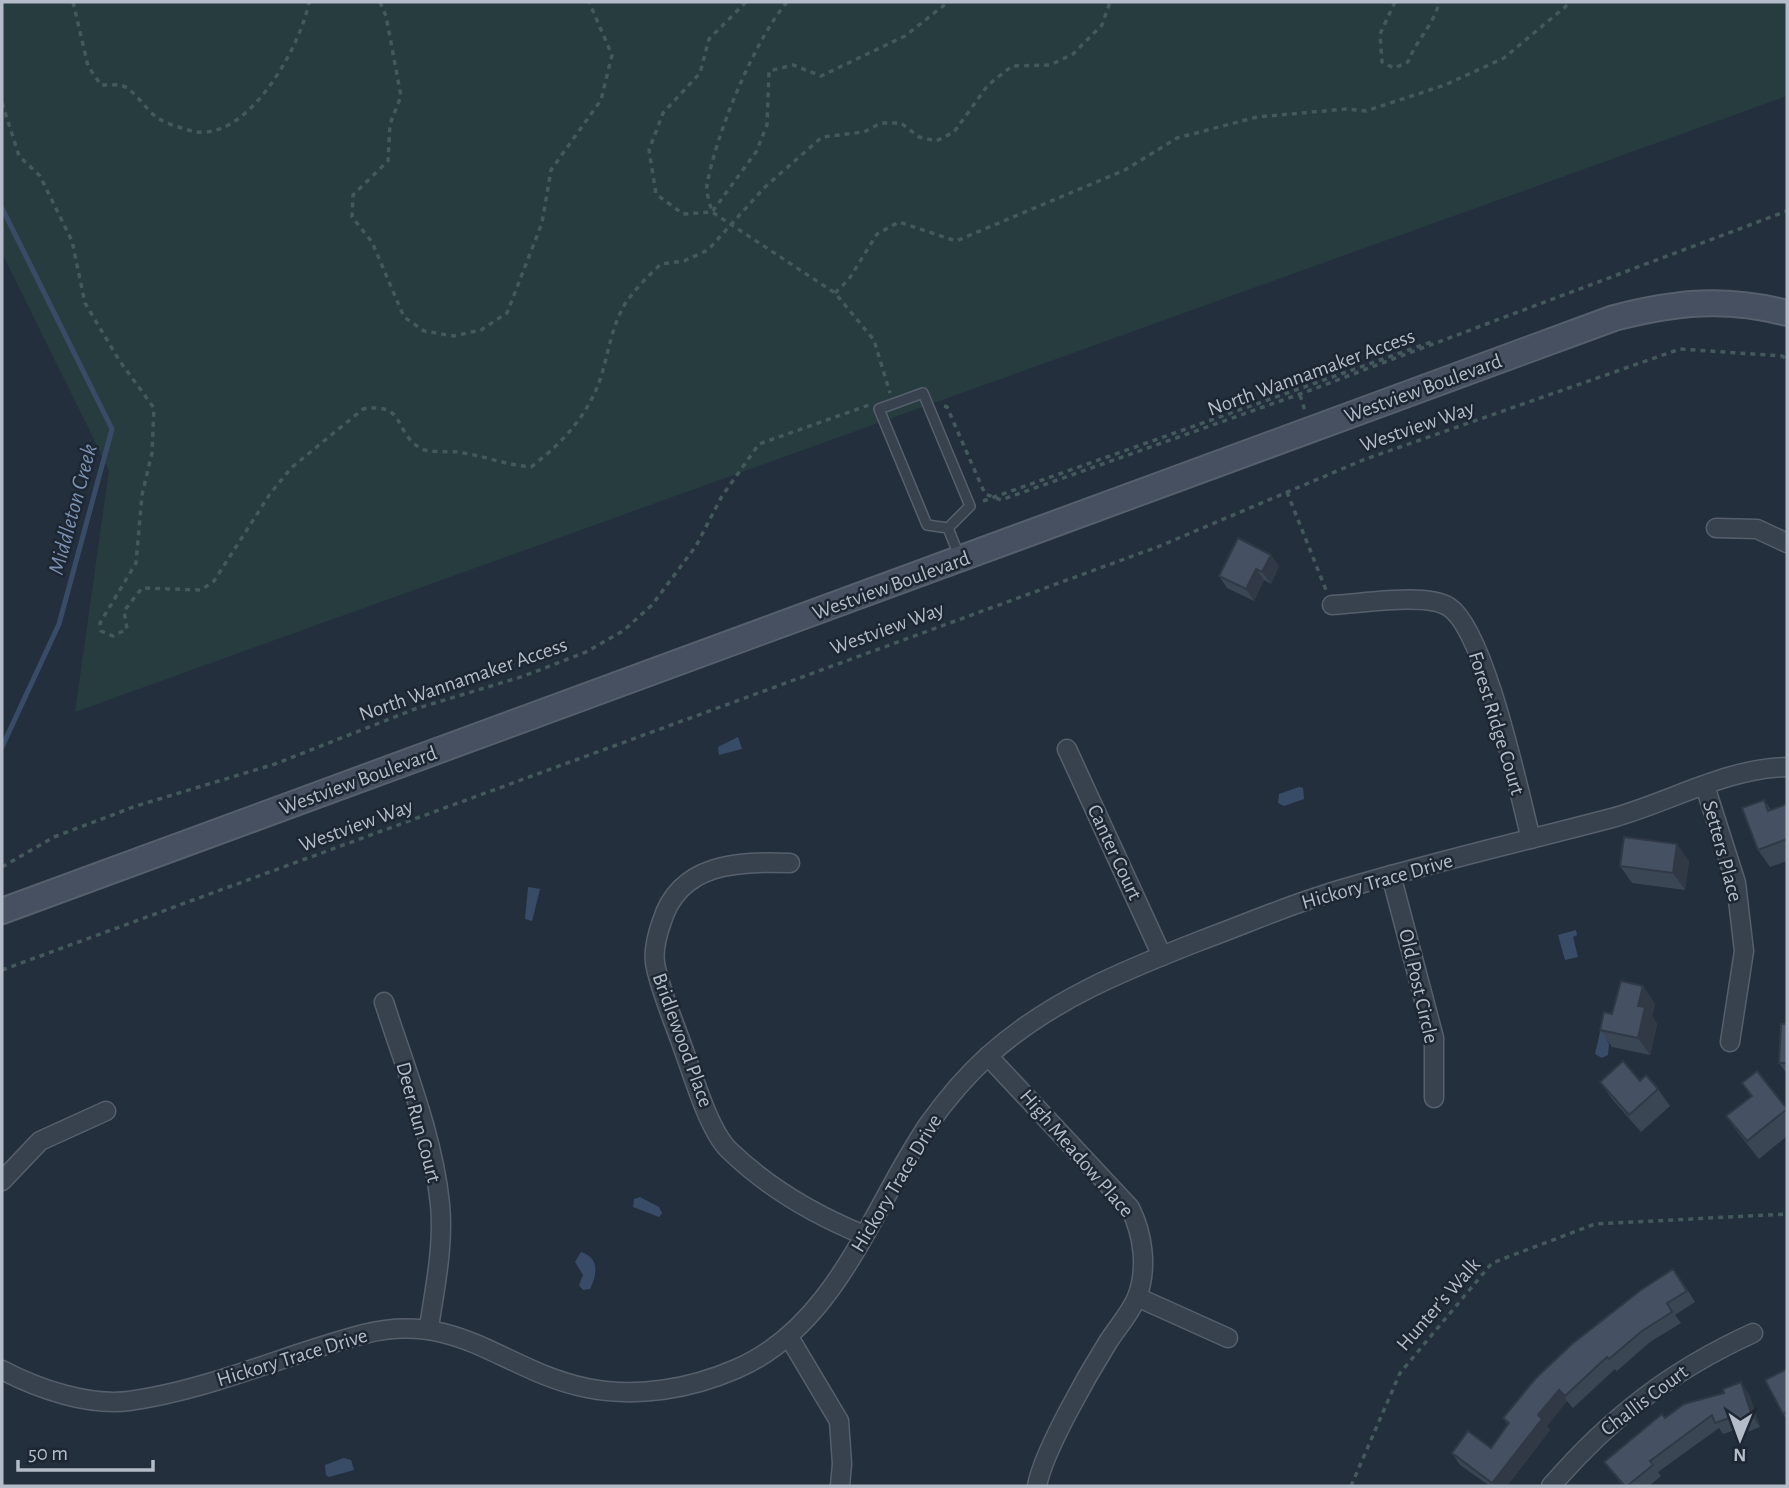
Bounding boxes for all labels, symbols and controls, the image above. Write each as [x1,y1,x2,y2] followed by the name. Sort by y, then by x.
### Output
[1205,325,1418,420] street label: North Wannamaker Access
[1342,350,1505,427] street label: Westview Boulevard
[1357,397,1477,456] street label: Westview Way
[45,441,102,577] water label: Middleton Creek
[810,547,973,624] street label: Westview Boulevard
[828,598,947,659] street label: Westview Way
[356,634,570,725] street label: North Wannamaker Access
[1465,649,1528,798] street label: Forest Ridge Court
[277,742,440,819] street label: Westview Boulevard
[297,795,416,856] street label: Westview Way
[1699,798,1746,904] street label: Setters Place
[1083,801,1146,903] street label: Canter Court
[1299,850,1455,913] street label: Hickory Trace Drive
[1395,927,1442,1045] street label: Old Post Circle
[649,970,717,1110] street label: Bridlewood Place
[392,1060,445,1185] street label: Deer Run Court
[1016,1085,1138,1221] street label: High Meadow Place
[847,1111,946,1256] street label: Hickory Trace Drive
[1393,1254,1484,1355] street label: Hunter's Walk
[214,1325,370,1390] street label: Hickory Trace Drive
[1597,1361,1692,1440] street label: Challis Court
[1705,1404,1775,1474] north arrow
[18,1428,152,1472] scale bar
[28,1443,68,1464] text: 50 m
[1733,1445,1747,1464] text: N

